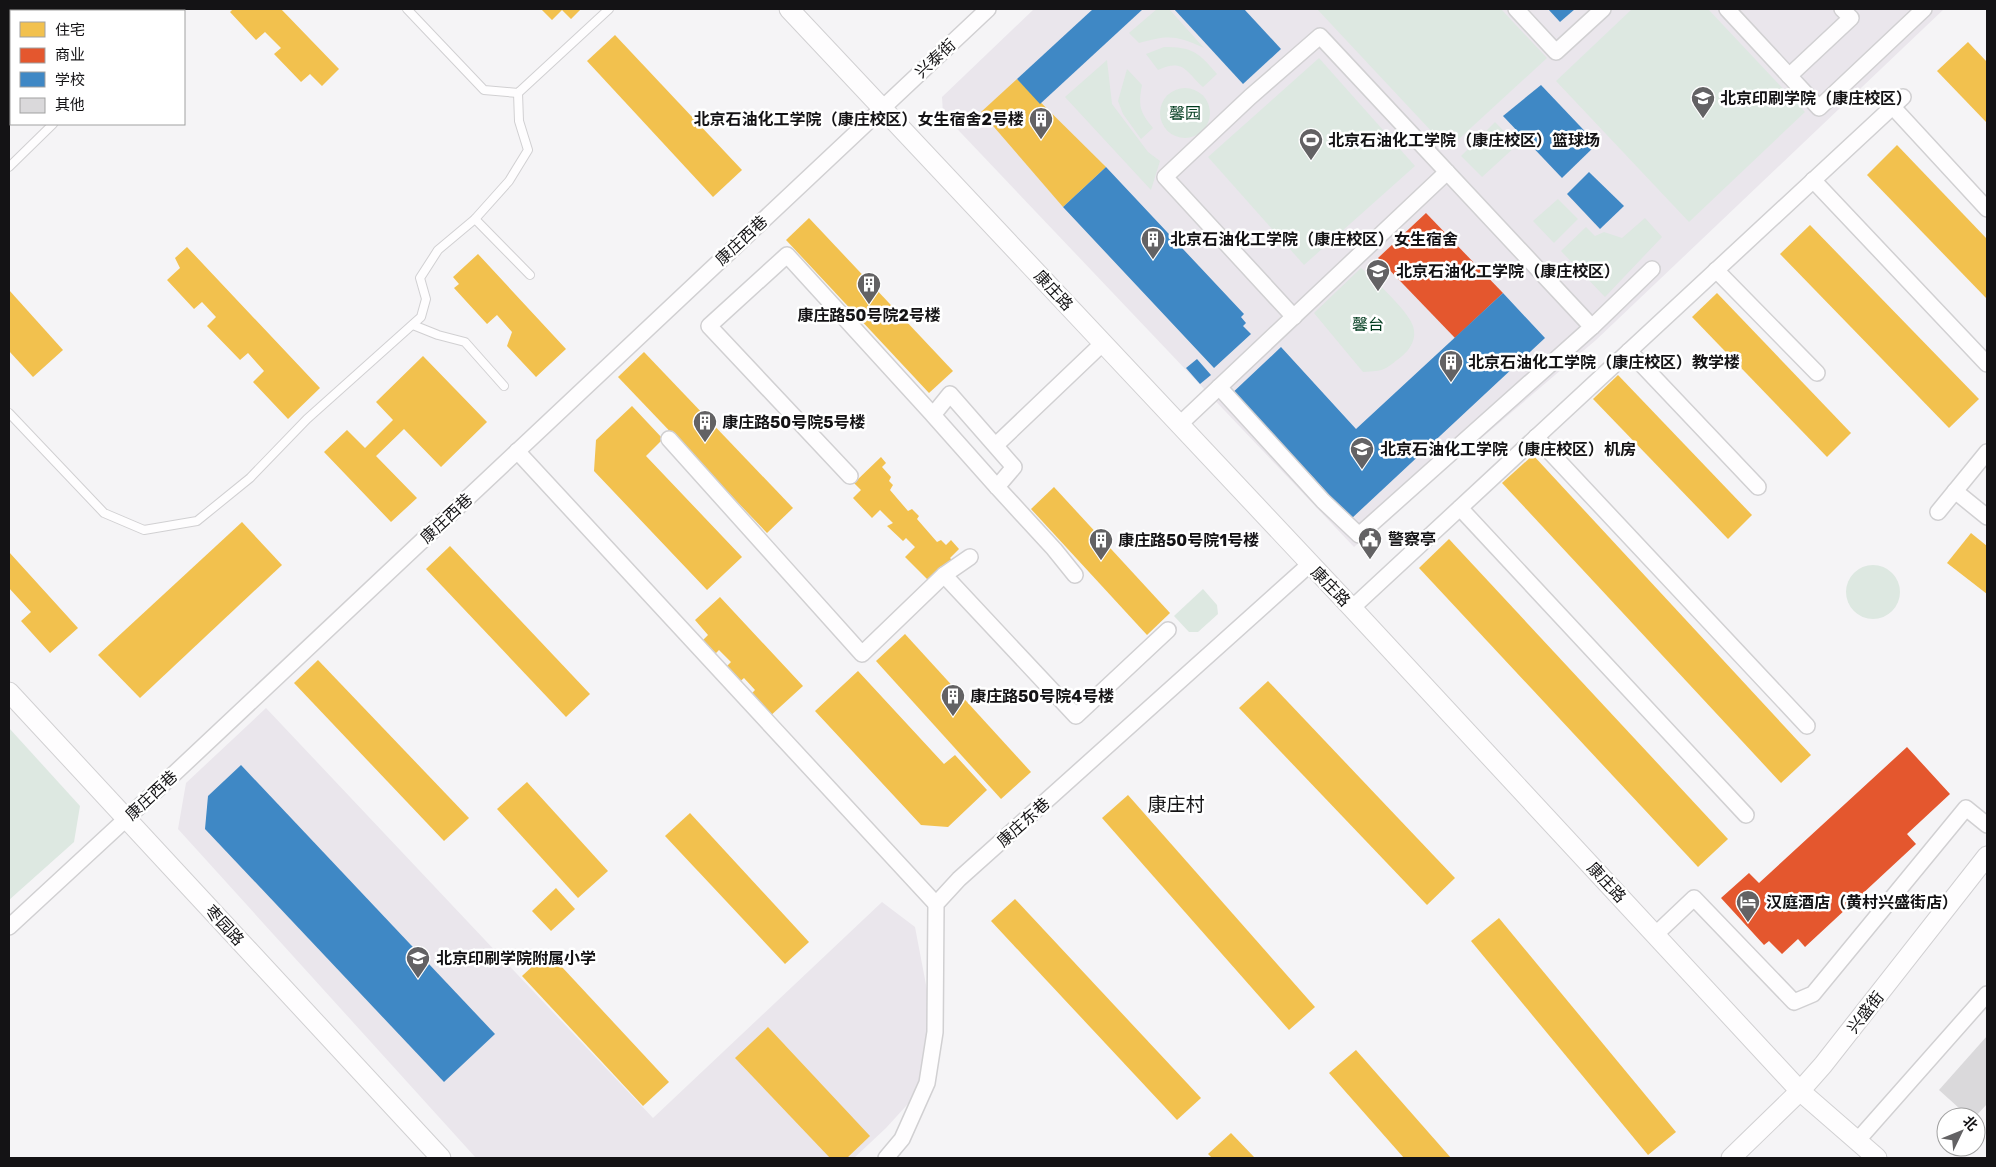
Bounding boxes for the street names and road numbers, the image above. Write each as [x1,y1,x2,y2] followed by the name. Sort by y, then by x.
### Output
[911,35,959,82] street label: 兴泰街
[711,212,771,269] street label: 康庄西巷
[1030,266,1077,314] street label: 康庄路
[416,490,476,547] street label: 康庄西巷
[1307,562,1354,610] street label: 康庄路
[121,767,181,824] street label: 康庄西巷
[993,794,1053,851] street label: 康庄东巷
[1583,858,1630,906] street label: 康庄路
[201,901,248,949] street label: 枣园路
[1843,988,1888,1037] street label: 兴盛街

